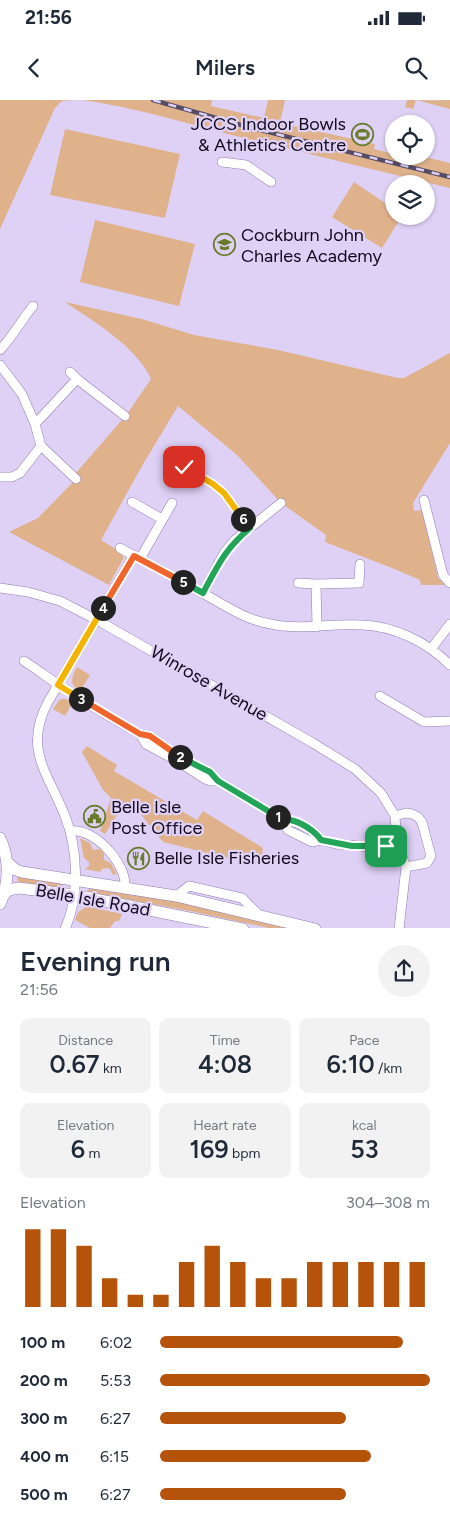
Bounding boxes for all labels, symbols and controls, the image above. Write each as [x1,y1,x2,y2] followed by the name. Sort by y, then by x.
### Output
[25,6,72,29] text: 21:56
[20,54,48,82] icon: back
[195,54,255,81] text: Milers
[402,54,430,82] icon: search
[191,113,346,156] place label: JCCS Indoor Bowls & Athletics Centre
[385,115,435,225] map controls
[385,115,435,165] button: locate
[350,122,374,146] sports icon: JCCS Indoor Bowls & Athletics Centre
[385,175,435,225] button: layers
[241,224,382,267] place label: Cockburn John Charles Academy
[213,233,237,257] school or university icon: Cockburn John Charles Academy
[163,446,205,488] pin
[170,453,198,481] icon: check
[230,506,256,532] pin: 6
[239,511,248,528] text: 6
[170,570,196,594] pin: 5
[179,574,188,591] text: 5
[90,596,116,620] pin: 4
[99,600,108,617] text: 4
[147,641,272,725] street label: Winrose Avenue
[68,686,94,712] pin: 3
[78,691,85,708] text: 3
[168,744,192,770] pin: 2
[176,749,185,766] text: 2
[111,796,202,839] place label: Belle Isle Post Office
[266,804,290,830] pin: 1
[83,805,107,829] public building icon: Belle Isle Post Office
[276,809,281,826] text: 1
[365,825,407,867] pin
[372,832,400,860] icon: arrive
[126,846,150,870] restaurant icon: Belle Isle Fisheries
[154,847,299,869] place label: Belle Isle Fisheries
[34,879,152,921] street label: Belle Isle Road
[20,944,171,978] text: Evening run
[378,945,430,997] button: share
[20,980,58,999] text: 21:56
[58,1032,113,1049] text: Distance
[210,1032,240,1049] text: Time
[349,1032,379,1049] text: Pace
[50,1049,100,1079] text: 0.67
[198,1049,252,1079] text: 4:08
[327,1049,375,1079] text: 6:10
[100,1060,122,1077] text: km
[375,1060,402,1077] text: /km
[57,1117,114,1134] text: Elevation
[193,1117,257,1134] text: Heart rate
[352,1117,377,1134] text: kcal
[71,1134,85,1164] text: 6
[189,1134,229,1164] text: 169
[350,1134,378,1164] text: 53
[85,1145,101,1162] text: m
[229,1145,261,1162] text: bpm
[20,1193,86,1212] text: Elevation
[346,1193,430,1212] text: 304–308 m
[20,1333,65,1352] text: 100 m
[100,1333,132,1352] text: 6:02
[20,1371,68,1390] text: 200 m
[100,1371,131,1390] text: 5:53
[20,1409,67,1428] text: 300 m
[100,1409,131,1428] text: 6:27
[20,1447,69,1466] text: 400 m
[100,1447,129,1466] text: 6:15
[20,1485,68,1504] text: 500 m
[100,1485,131,1504] text: 6:27

